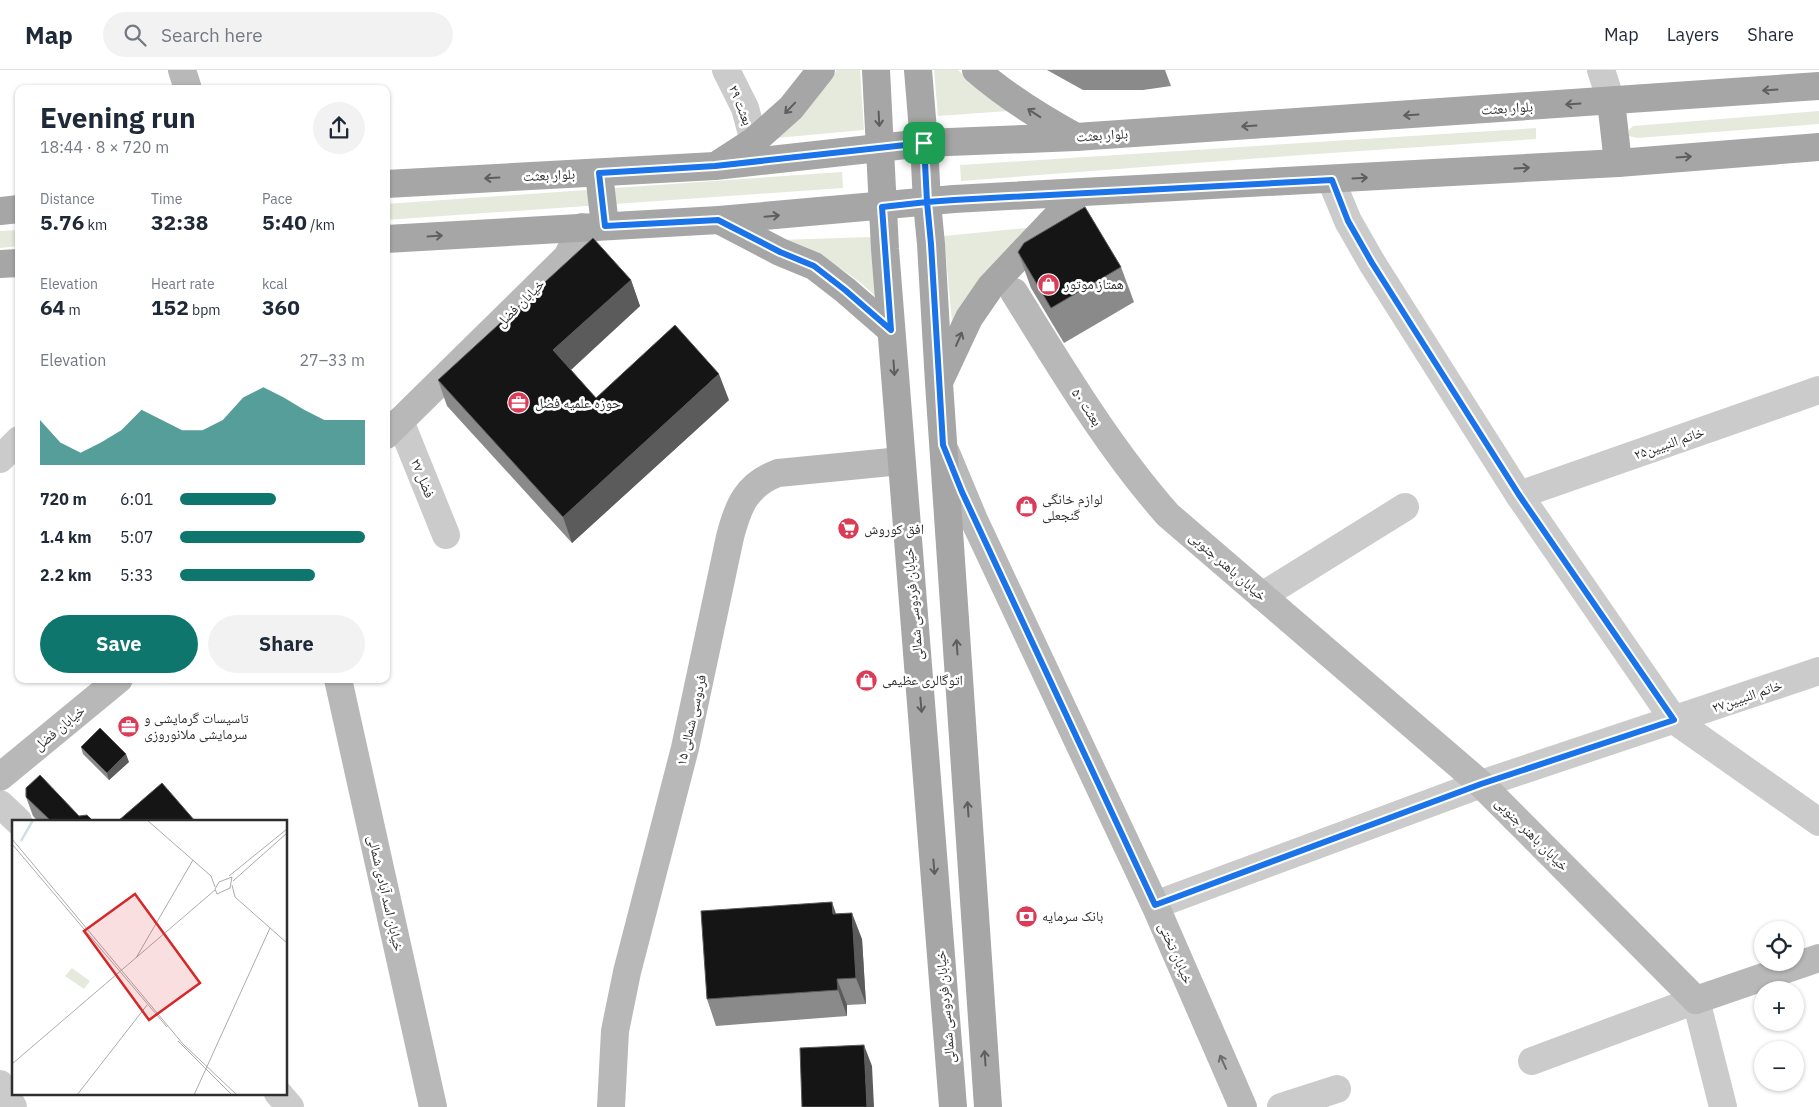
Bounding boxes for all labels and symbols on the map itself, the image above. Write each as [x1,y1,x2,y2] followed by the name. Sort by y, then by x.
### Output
[725,82,757,128] street label: بعثت ۲۹
[1763,85,1779,94] one-way arrow
[1480,97,1534,119] street label: بلوار بعثت
[1566,99,1582,109] one-way arrow
[784,102,796,114] one-way arrow
[1028,108,1042,118] one-way arrow
[874,110,883,126] one-way arrow
[1404,110,1420,119] one-way arrow
[1241,121,1257,130] one-way arrow
[903,122,945,164] pin
[1075,124,1129,146] street label: بلوار بعثت
[1676,152,1692,162] one-way arrow
[1514,164,1530,173] one-way arrow
[523,165,576,185] street label: بلوار بعثت
[1351,173,1367,182] one-way arrow
[484,174,500,183] one-way arrow
[764,212,780,221] one-way arrow
[427,232,443,241] one-way arrow
[1036,272,1060,296] shop icon: همتاز موتور
[492,275,548,331] street label: خیابان فضل
[1063,275,1124,293] place label: همتاز موتور
[954,332,964,347] one-way arrow
[890,360,899,376] one-way arrow
[1068,385,1106,430] street label: بعثت ۵۰
[507,391,531,415] office icon: حوزه علمیه فضل
[535,394,621,412] place label: حوزه علمیه فضل
[1631,423,1707,464] street label: خاتم النبیین۲۵
[407,456,439,500] street label: فضل ۲۷
[1042,490,1103,524] place label: لوازم خانگی گنجعلی
[1014,495,1038,519] shop icon: لوازم خانگی گنجعلی
[836,517,860,541] supermarket icon: افق کوروش
[864,520,924,539] place label: افق کوروش
[1186,527,1271,605] street label: خیابان باهنر جنوبی
[899,547,927,661] street label: خیابان فردوسی شمالی
[952,639,961,655] one-way arrow
[854,668,878,692] shop icon: اتوگالری عظیمی
[882,671,963,689] place label: اتوگالری عظیمی
[672,673,710,767] street label: فردوسی شمالی ۱۵
[1709,676,1785,717] street label: خاتم النبیین۲۷
[916,696,925,712] one-way arrow
[30,701,88,755] street label: خیابان فضل
[144,709,249,743] place label: تاسیسات گرمایشی و سرمایشی ملانوروزی
[116,714,140,738] office icon: تاسیسات گرمایشی و سرمایشی ملانوروزی
[1491,793,1573,875] street label: خیابان باهنر جنوبی
[963,801,972,817] one-way arrow
[12,820,288,1094] inset map
[364,833,408,953] street label: خیابان اسد آبادی شمالی
[929,858,938,874] one-way arrow
[1014,904,1038,928] bank icon: بانک سرمایه
[1042,907,1103,925] place label: بانک سرمایه
[1155,920,1198,987] street label: خیابان تختی
[931,950,959,1064] street label: خیابان فردوسی شمالی
[981,1051,990,1067] one-way arrow
[1218,1055,1228,1070] one-way arrow

